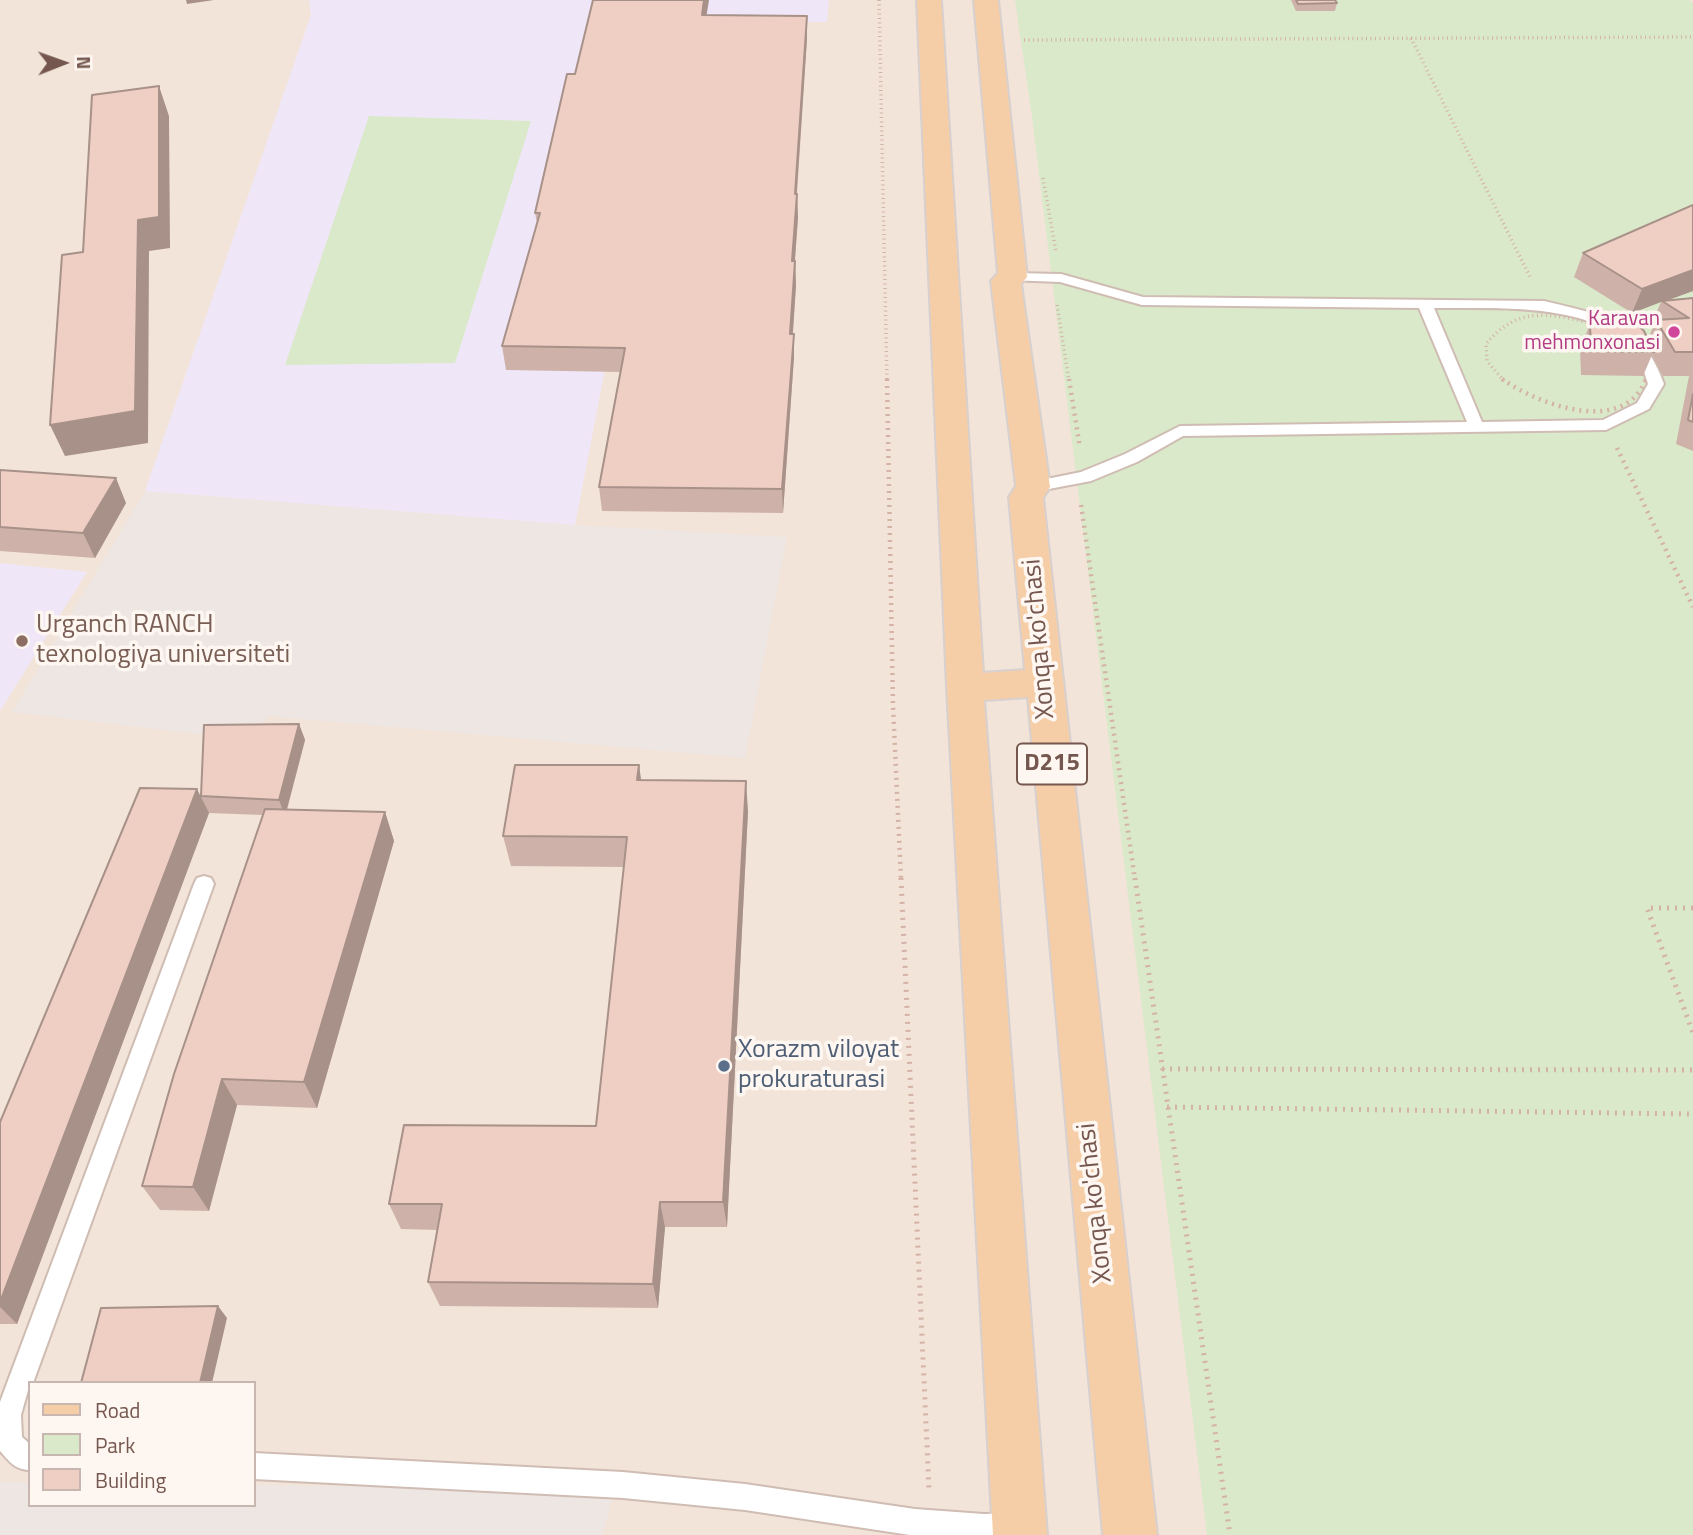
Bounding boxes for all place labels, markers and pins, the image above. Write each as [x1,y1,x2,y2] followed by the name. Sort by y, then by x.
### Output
[1524,307,1660,357] place label: Karavan mehmonxonasi
[1666,324,1682,340] marker: Karavan mehmonxonasi
[36,610,290,672] place label: Urganch RANCH texnologiya universiteti
[14,633,30,649] marker: Urganch RANCH texnologiya universiteti
[738,1035,899,1096] place label: Xorazm viloyat prokuraturasi
[716,1058,732,1074] marker: Xorazm viloyat prokuraturasi

